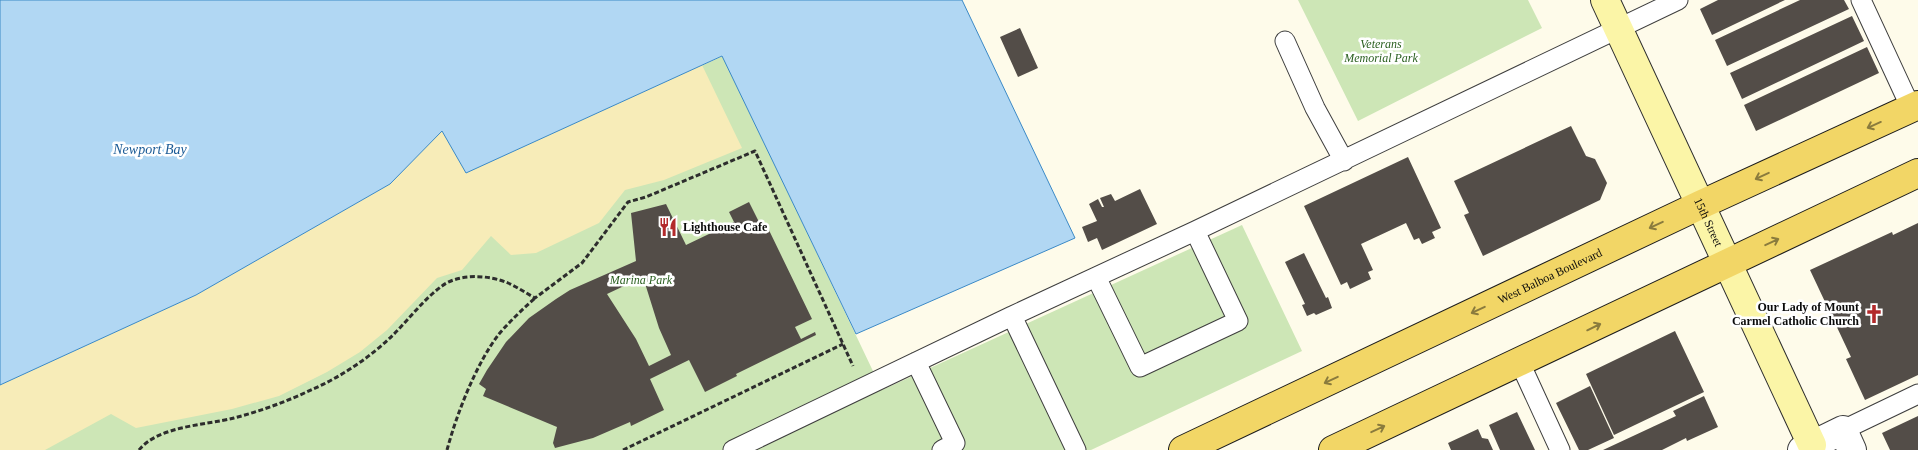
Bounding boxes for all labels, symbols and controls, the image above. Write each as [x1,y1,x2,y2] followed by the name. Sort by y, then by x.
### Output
[1343,37,1418,65] park label: Veterans Memorial Park
[1867,121,1882,130] one-way arrow
[112,142,188,157] water label: Newport Bay
[1755,172,1770,182] one-way arrow
[1691,195,1726,249] street label: 15th Street
[657,216,679,238] restaurant icon: Lighthouse Cafe
[683,220,768,234] place label: Lighthouse Cafe
[1649,221,1664,231] one-way arrow
[1764,237,1779,247] one-way arrow
[1495,245,1604,307] street label: West Balboa Boulevard
[609,273,673,287] park label: Marina Park
[1732,300,1859,328] place label: Our Lady of Mount Carmel Catholic Church
[1863,303,1885,325] church icon: Our Lady of Mount Carmel Catholic Church
[1471,306,1486,315] one-way arrow
[1586,322,1601,331] one-way arrow
[1324,376,1339,385] one-way arrow
[1370,424,1385,434] one-way arrow

